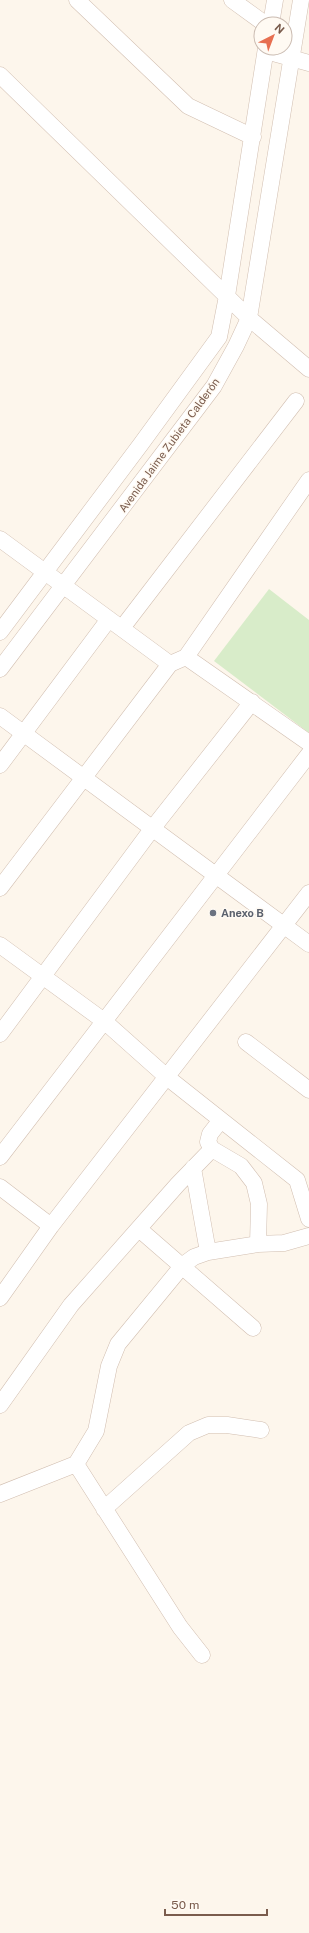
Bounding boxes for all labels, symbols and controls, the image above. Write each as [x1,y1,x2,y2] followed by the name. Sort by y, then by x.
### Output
[253,16,293,56] north arrow
[272,21,287,36] text: N
[116,376,222,514] street label: Avenida Jaime Zubieta Calderón
[221,907,264,919] place label: Anexo B
[208,908,218,918] marker: Anexo B
[165,1891,267,1917] scale bar
[171,1898,199,1912] text: 50 m

